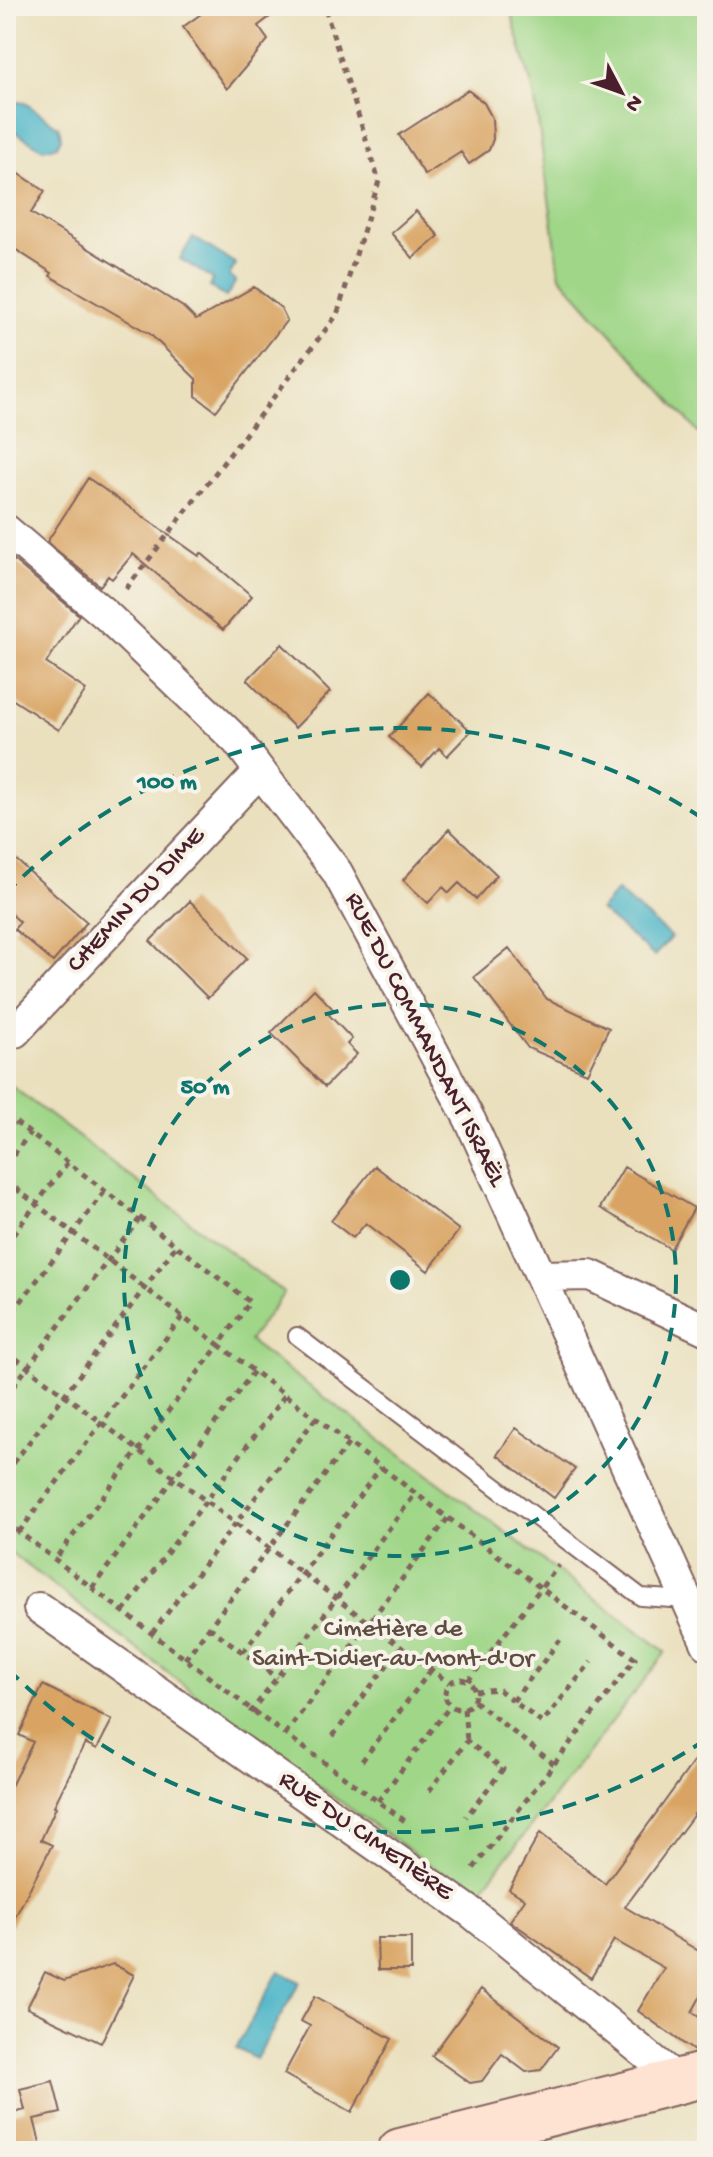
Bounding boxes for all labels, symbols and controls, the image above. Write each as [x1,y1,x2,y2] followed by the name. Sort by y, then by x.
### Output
[581,52,661,132] north arrow
[619,89,648,116] text: N
[136,769,197,798] text: 100 m
[62,821,213,980] street label: CHEMIN DU DIME
[336,888,512,1193] street label: RUE DU COMMANDANT ISRAËL
[181,1074,229,1103] text: 50 m
[386,1266,414,1294] centre of rings
[252,1615,537,1676] park label: Cimetière de Saint-Didier-au-Mont-d'Or
[272,1765,459,1909] street label: RUE DU CIMETIÈRE

